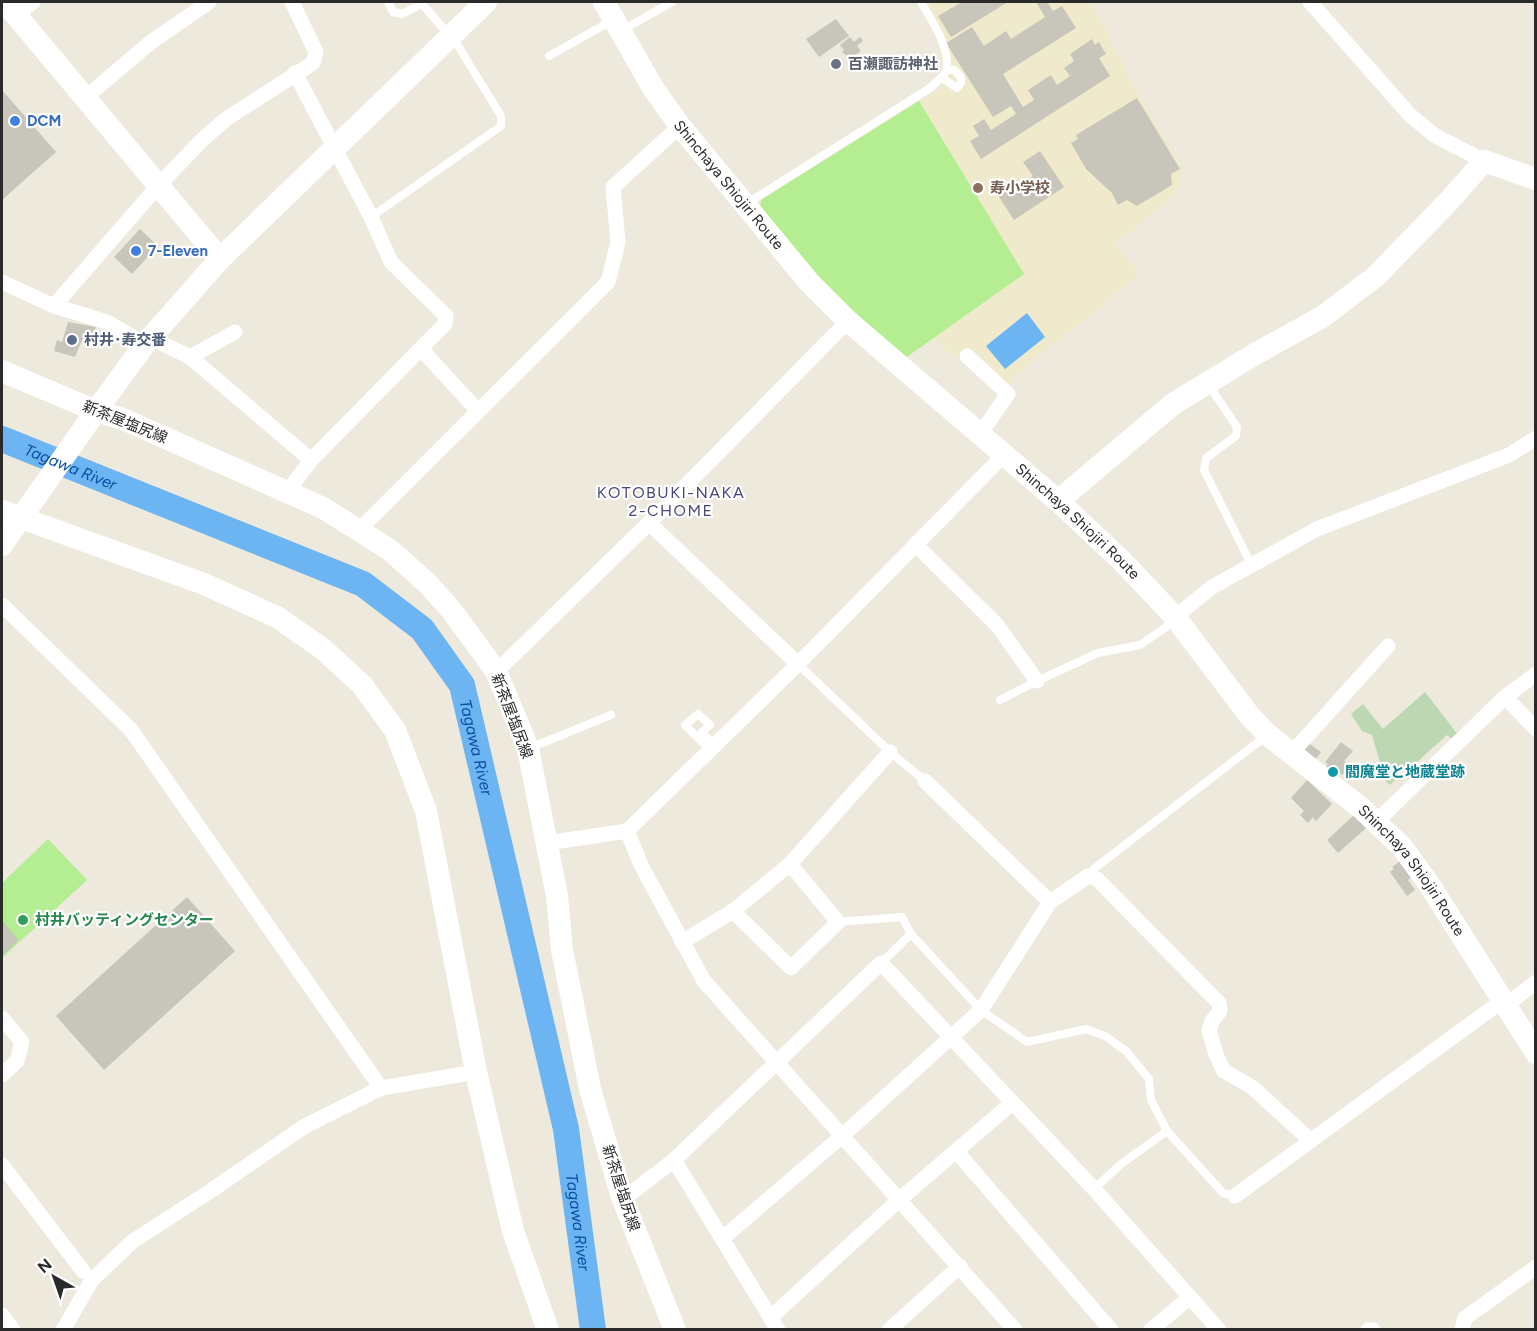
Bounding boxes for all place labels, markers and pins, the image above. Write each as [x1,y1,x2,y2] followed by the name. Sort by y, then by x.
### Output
[848,55,938,73] place label: 百瀬諏訪神社
[829,57,843,71] marker: 百瀬諏訪神社
[27,112,61,130] place label: DCM
[8,114,22,128] marker: DCM
[990,179,1050,197] place label: 寿小学校
[971,181,985,195] marker: 寿小学校
[148,242,208,260] place label: 7-Eleven
[129,244,143,258] marker: 7-Eleven
[84,331,167,349] place label: 村井･寿交番
[65,333,79,347] marker: 村井･寿交番
[1345,763,1465,781] place label: 閻魔堂と地蔵堂跡
[1326,765,1340,779] marker: 閻魔堂と地蔵堂跡
[35,911,214,929] place label: 村井バッティングセンター
[16,913,30,927] marker: 村井バッティングセンター

